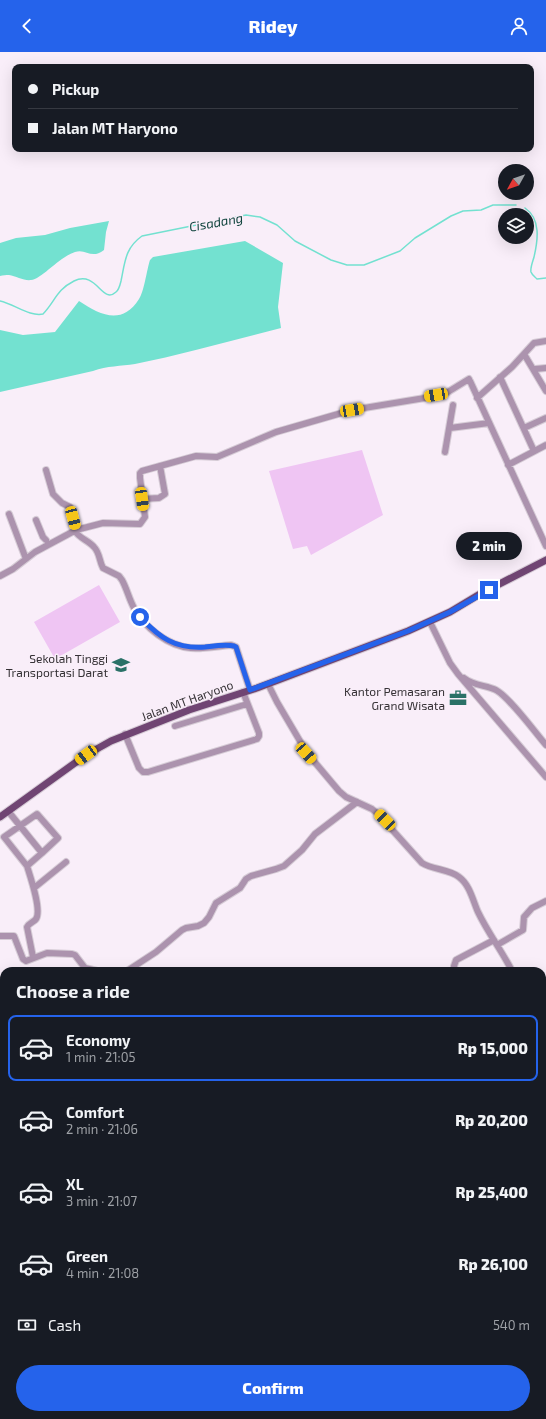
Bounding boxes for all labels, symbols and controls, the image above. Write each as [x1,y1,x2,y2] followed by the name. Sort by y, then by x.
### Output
[16,15,38,37] icon: back
[249,15,297,37] text: Ridey
[508,15,530,37] icon: person
[52,80,99,98] text: Pickup
[52,119,178,137] text: Jalan MT Haryono
[498,164,534,200] north arrow
[498,164,534,244] map controls
[498,208,534,244] button: layers
[188,209,244,235] water label: Cisadang
[423,387,449,403] car
[339,402,365,418] car
[134,486,150,512] car
[64,505,82,531] car
[456,532,522,560] callout: 2 min
[472,538,506,554] text: 2 min
[480,581,498,599] route end
[131,608,149,626] route start
[6,651,108,679] place label: Sekolah Tinggi Transportasi Darat
[111,655,131,675] school or university icon: Sekolah Tinggi Transportasi Darat
[139,677,235,723] street label: Jalan MT Haryono
[344,684,445,712] place label: Kantor Pemasaran Grand Wisata
[448,688,468,708] office icon: Kantor Pemasaran Grand Wisata
[294,740,318,766] car
[73,743,99,767] car
[372,807,398,833] car
[16,980,130,1002] text: Choose a ride
[18,1030,54,1066] icon: car
[66,1031,131,1049] text: Economy
[458,1039,528,1057] text: Rp 15,000
[66,1049,135,1065] text: 1 min · 21:05
[18,1102,54,1138] icon: car
[66,1103,124,1121] text: Comfort
[455,1111,528,1129] text: Rp 20,200
[66,1121,138,1137] text: 2 min · 21:06
[18,1174,54,1210] icon: car
[66,1175,84,1193] text: XL
[456,1183,528,1201] text: Rp 25,400
[66,1193,137,1209] text: 3 min · 21:07
[18,1246,54,1282] icon: car
[66,1247,108,1265] text: Green
[459,1255,528,1273] text: Rp 26,100
[66,1265,139,1281] text: 4 min · 21:08
[16,1314,38,1336] icon: cash
[48,1316,81,1334] text: Cash
[493,1317,530,1333] text: 540 m
[16,1365,530,1411] button: Confirm

